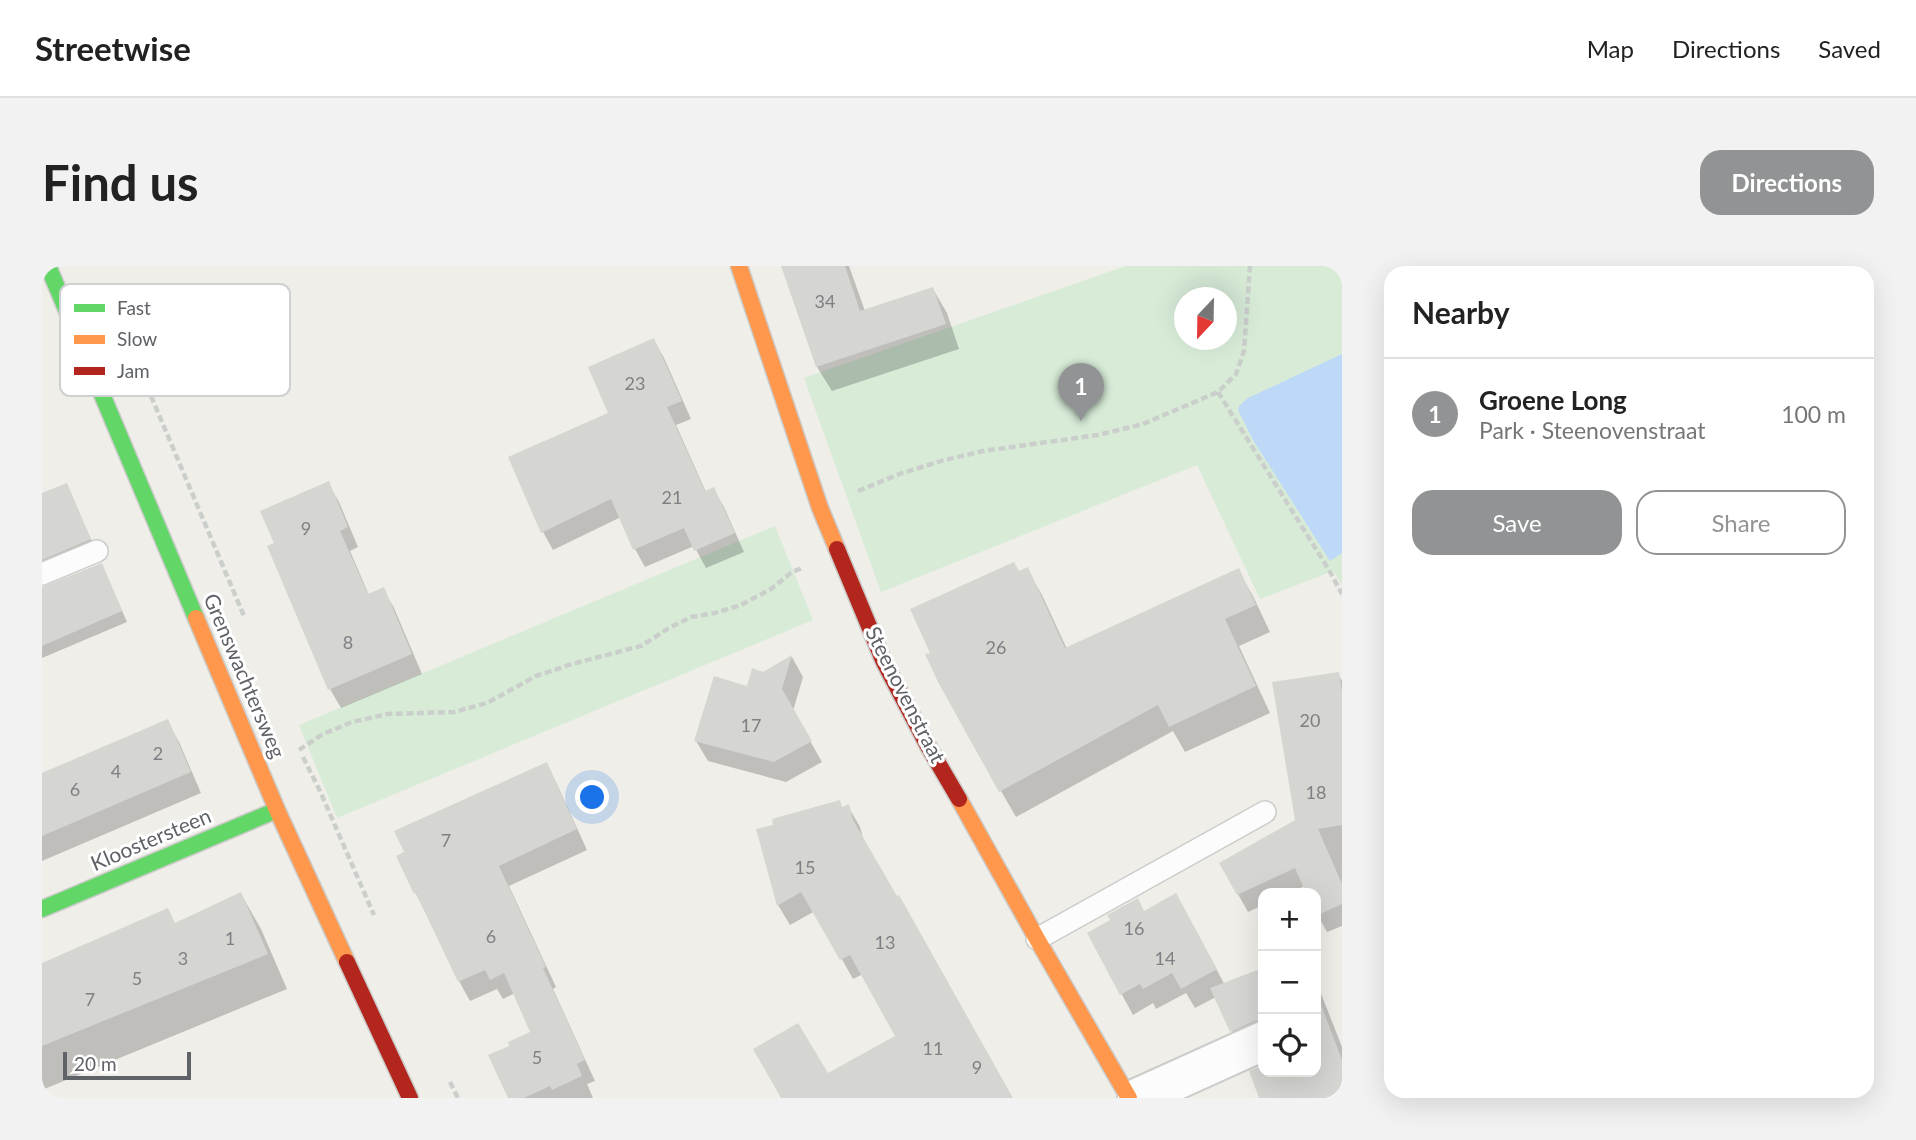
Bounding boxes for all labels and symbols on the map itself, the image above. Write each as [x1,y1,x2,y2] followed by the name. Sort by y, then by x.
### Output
[60,284,290,396] legend
[1174,287,1237,350] north arrow
[815,290,835,312] house number: 34
[117,296,151,319] text: Fast
[117,327,157,350] text: Slow
[117,359,150,382] text: Jam
[1058,363,1104,421] pin: 1
[625,372,645,394] house number: 23
[662,486,682,508] house number: 21
[301,517,311,539] house number: 9
[199,589,291,762] street label: Grenswachtersweg
[861,622,952,767] street label: Steenovenstraat
[343,631,353,653] house number: 8
[986,636,1006,658] house number: 26
[1300,709,1320,731] house number: 20
[741,714,761,736] house number: 17
[153,742,163,764] house number: 2
[111,760,121,782] house number: 4
[70,778,80,800] house number: 6
[575,780,609,814] your location
[1306,781,1326,803] house number: 18
[86,802,214,875] street label: Kloostersteen
[441,829,451,851] house number: 7
[795,856,815,878] house number: 15
[1124,917,1144,939] house number: 16
[486,925,496,947] house number: 6
[225,927,235,949] house number: 1
[875,931,895,953] house number: 13
[178,947,188,969] house number: 3
[1155,947,1175,969] house number: 14
[132,967,142,989] house number: 5
[85,988,95,1010] house number: 7
[923,1037,943,1059] house number: 11
[532,1046,542,1068] house number: 5
[63,1049,191,1081] scale bar
[972,1056,982,1078] house number: 9

